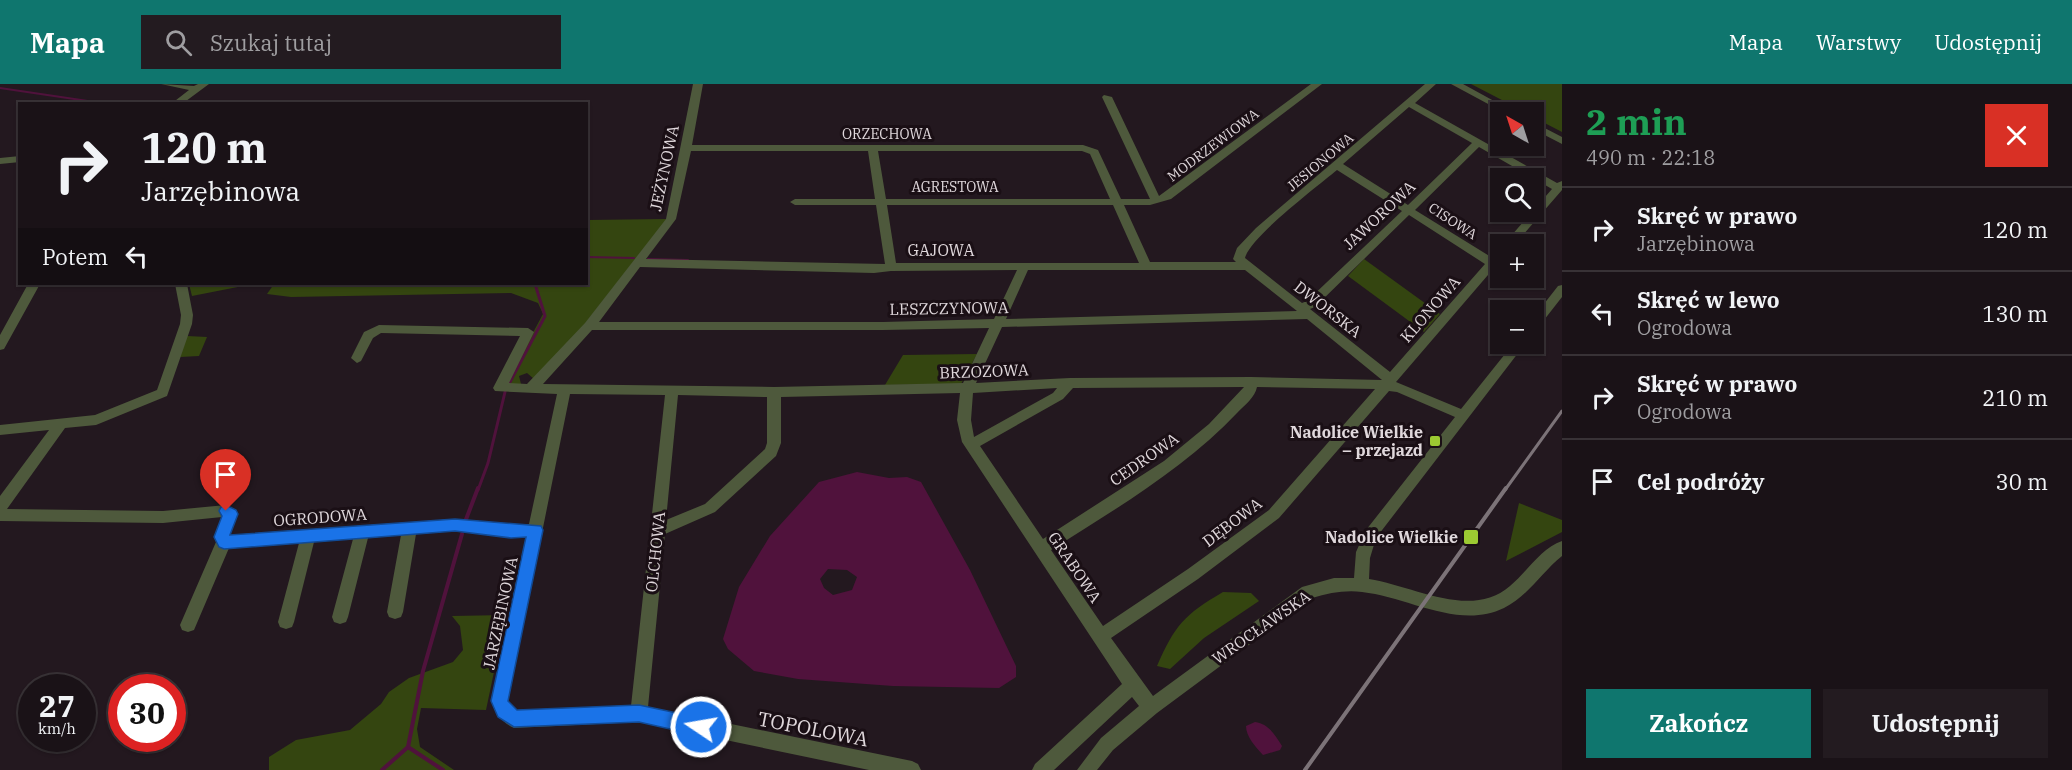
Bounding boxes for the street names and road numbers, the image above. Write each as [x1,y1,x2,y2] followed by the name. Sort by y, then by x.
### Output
[1164,104,1263,185] street label: MODRZEWIOWA
[645,123,683,213] street label: JEŻYNOWA
[842,125,932,143] street label: ORZECHOWA
[1283,129,1357,195] street label: JESIONOWA
[1339,176,1419,254] street label: JAWOROWA
[911,178,999,196] street label: AGRESTOWA
[1425,199,1481,244] street label: CISOWA
[908,240,975,260] street label: GAJOWA
[1396,272,1464,346] street label: KLONOWA
[1290,276,1366,342] street label: DWORSKA
[889,297,1009,319] street label: LESZCZYNOWA
[939,359,1029,383] street label: BRZOZOWA
[1106,428,1182,490] street label: CEDROWA
[1198,493,1266,551] street label: DĘBOWA
[273,504,367,530] street label: OGRODOWA
[641,511,669,593] street label: OLCHOWA
[1044,528,1106,606] street label: GRABOWA
[478,555,522,671] street label: JARZĘBINOWA
[1208,586,1314,668] street label: WROCŁAWSKA
[756,705,871,752] street label: TOPOLOWA

